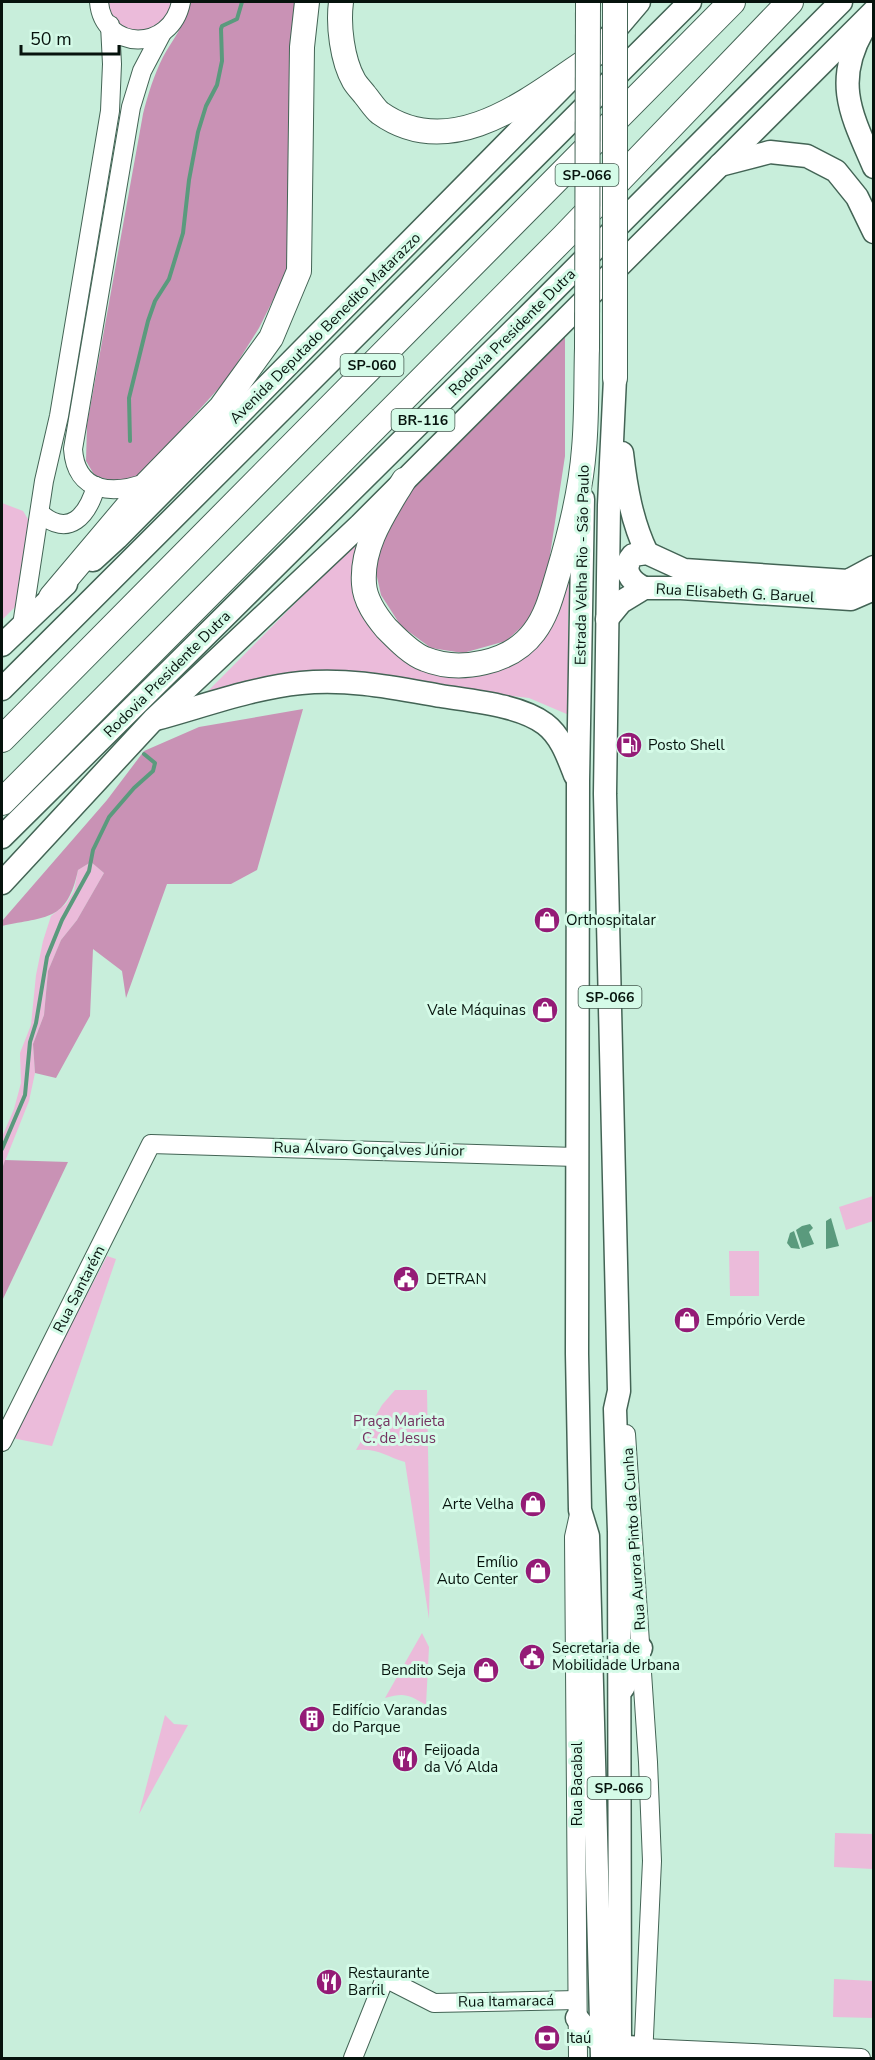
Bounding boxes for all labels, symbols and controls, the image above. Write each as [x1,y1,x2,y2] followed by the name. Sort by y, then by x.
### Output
[21,18,118,56] scale bar
[30,27,72,51] text: 50 m
[556,164,618,186] road number: SP-066
[225,228,425,428] street label: Avenida Deputado Benedito Matarazzo
[444,264,580,400] street label: Rodovia Presidente Dutra
[340,354,404,376] road number: SP-060
[392,409,454,431] road number: BR-116
[570,465,594,665] street label: Estrada Velha Rio - São Paulo
[655,579,815,607] street label: Rua Elisabeth G. Baruel
[99,606,235,742] street label: Rodovia Presidente Dutra
[614,730,644,760] fuel station icon: Posto Shell
[648,735,725,755] place label: Posto Shell
[532,905,562,935] shop icon: Orthospitalar
[566,910,656,930] place label: Orthospitalar
[578,986,642,1008] road number: SP-066
[530,995,560,1025] shop icon: Vale Máquinas
[426,1000,526,1020] place label: Vale Máquinas
[273,1137,465,1161] street label: Rua Álvaro Gonçalves Júnior
[48,1242,110,1336] street label: Rua Santarém
[391,1264,421,1294] public building icon: DETRAN
[426,1269,487,1289] place label: DETRAN
[672,1305,702,1335] shop icon: Empório Verde
[706,1310,805,1330] place label: Empório Verde
[353,1411,445,1448] park label: Praça Marieta C. de Jesus
[618,1447,650,1631] street label: Rua Aurora Pinto da Cunha
[518,1489,548,1519] shop icon: Arte Velha
[442,1494,514,1514] place label: Arte Velha
[437,1552,519,1589] place label: Emílio Auto Center
[523,1556,553,1586] shop icon: Emílio Auto Center
[552,1638,680,1675] place label: Secretaria de Mobilidade Urbana
[517,1642,547,1672] public building icon: Secretaria de Mobilidade Urbana
[471,1655,501,1685] shop icon: Bendito Seja
[381,1660,466,1680] place label: Bendito Seja
[332,1700,447,1737] place label: Edifício Varandas do Parque
[297,1704,327,1734] building icon: Edifício Varandas do Parque
[424,1740,498,1777] place label: Feijoada da Vó Alda
[567,1741,587,1826] street label: Rua Bacabal
[390,1744,420,1774] restaurant icon: Feijoada da Vó Alda
[588,1777,650,1799] road number: SP-066
[348,1963,430,2000] place label: Restaurante Barril
[314,1967,344,1997] restaurant icon: Restaurante Barril
[458,1990,554,2012] street label: Rua Itamaracá
[532,2023,562,2053] bank icon: Itaú
[566,2028,591,2048] place label: Itaú

